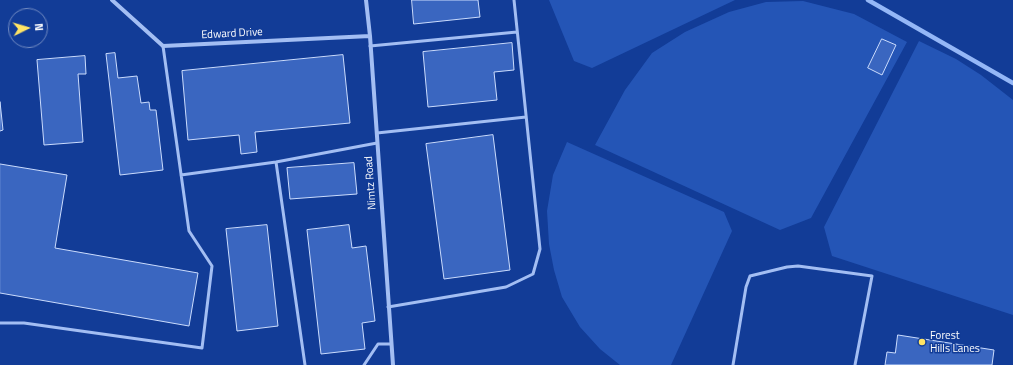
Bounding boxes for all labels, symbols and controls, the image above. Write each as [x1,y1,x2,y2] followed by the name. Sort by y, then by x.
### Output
[8,8,48,48] north arrow
[31,23,47,32] text: N
[201,26,263,42] street label: Edward Drive
[363,156,379,210] street label: Nimtz Road
[930,329,980,355] place label: Forest Hills Lanes
[917,337,927,347] marker: Forest Hills Lanes

